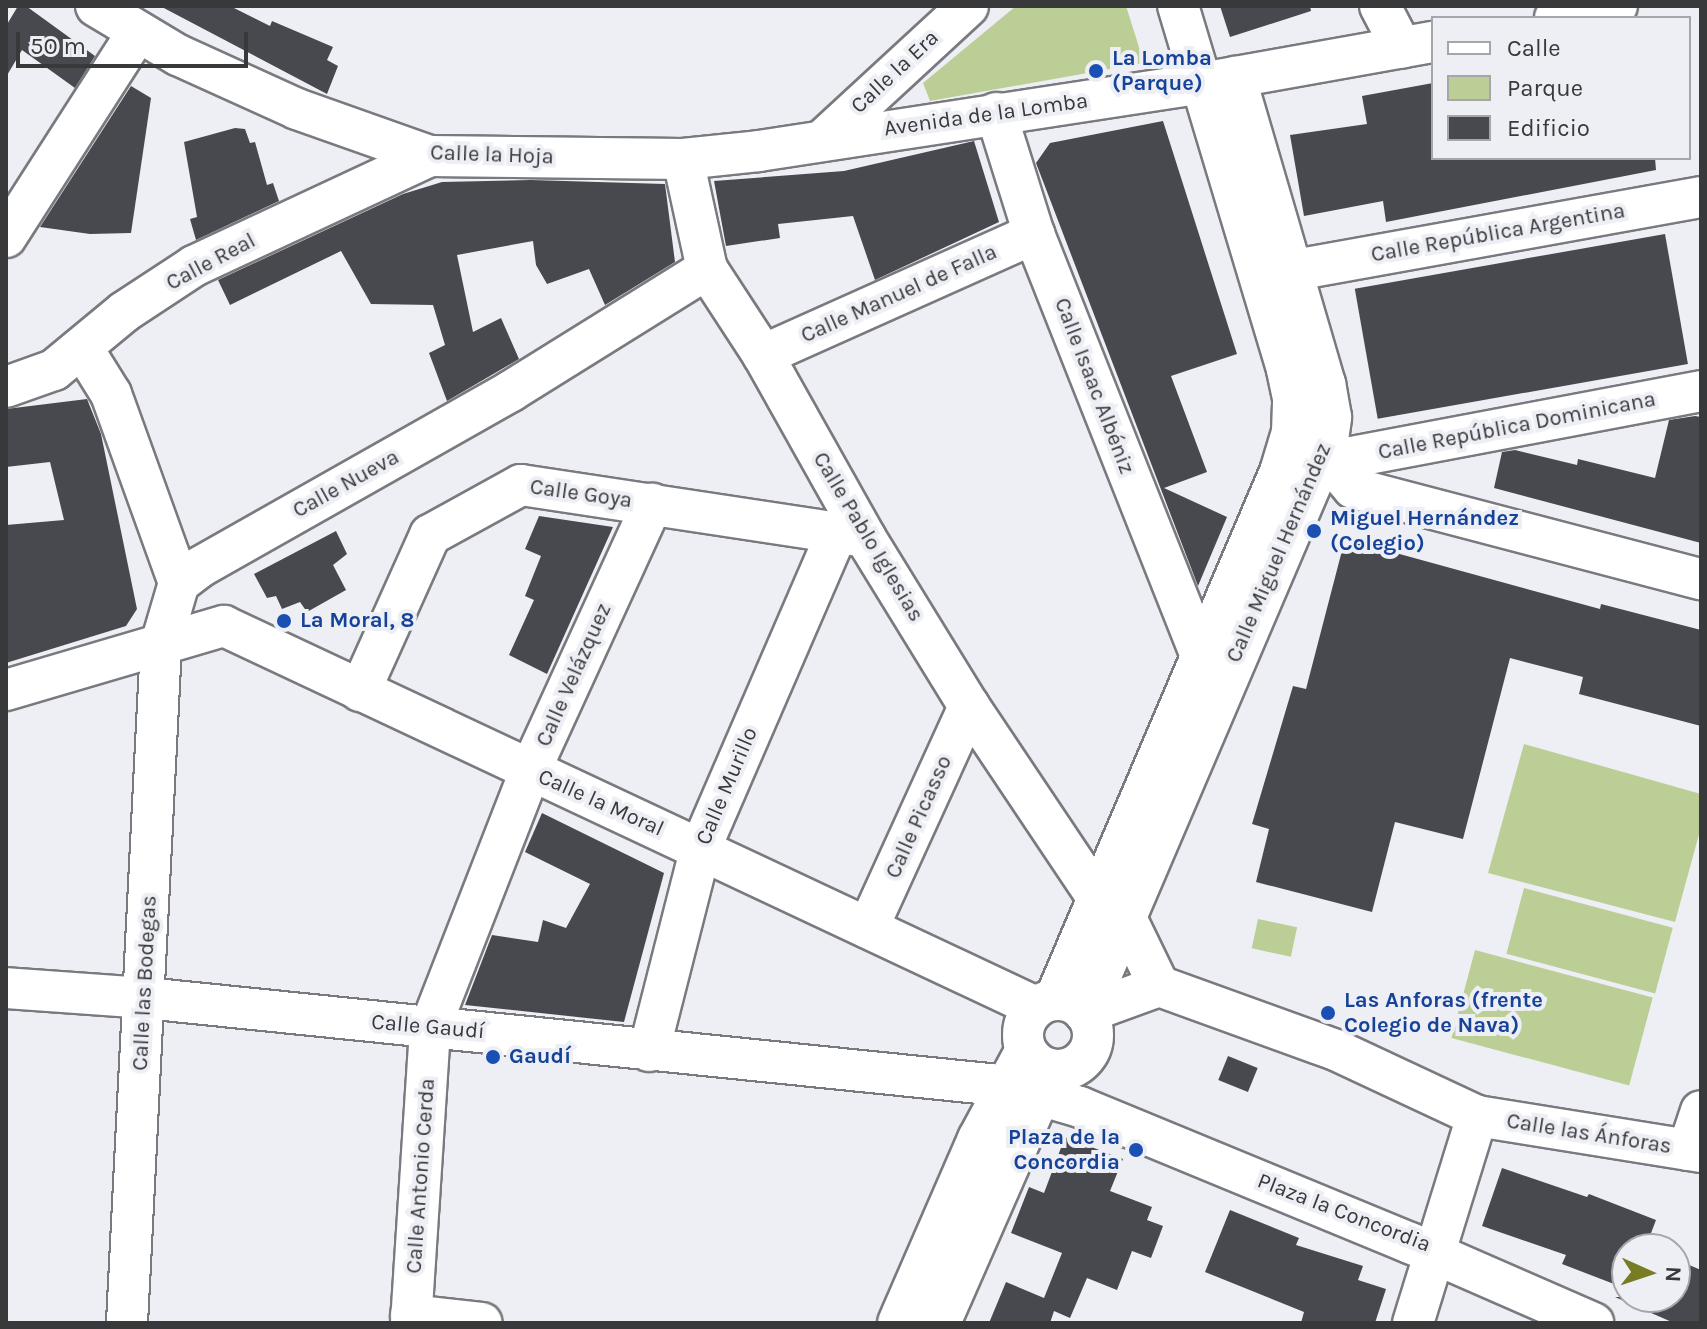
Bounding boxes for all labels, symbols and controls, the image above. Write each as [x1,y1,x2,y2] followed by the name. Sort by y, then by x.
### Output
[20,16,252,66] scale bar
[1431,16,1691,160] legend
[846,25,944,119] street label: Calle la Era
[30,32,86,60] text: 50 m
[1507,34,1561,62] text: Calle
[1112,45,1212,96] place label: La Lomba (Parque)
[1087,62,1105,80] marker: La Lomba (Parque)
[1507,74,1583,102] text: Parque
[882,88,1090,142] street label: Avenida de la Lomba
[1507,114,1590,142] text: Edificio
[430,140,554,170] street label: Calle la Hoja
[1369,198,1627,268] street label: Calle República Argentina
[162,227,260,297] street label: Calle Real
[797,239,1001,349] street label: Calle Manuel de Falla
[1048,294,1140,478] street label: Calle Isaac Albéniz
[1376,386,1658,466] street label: Calle República Dominicana
[1221,439,1337,667] street label: Calle Miguel Hernández
[288,444,404,524] street label: Calle Nueva
[807,447,929,627] street label: Calle Pablo Iglesias
[528,474,634,514] street label: Calle Goya
[1330,505,1519,556] place label: Miguel Hernández (Colegio)
[1305,522,1323,540] marker: Miguel Hernández (Colegio)
[531,599,617,751] street label: Calle Velázquez
[300,608,415,634] place label: La Moral, 8
[275,612,293,630] marker: La Moral, 8
[690,723,764,849] street label: Calle Murillo
[880,751,958,883] street label: Calle Picasso
[534,764,668,842] street label: Calle la Moral
[127,895,163,1071] street label: Calle las Bodegas
[1344,987,1543,1038] place label: Las Anforas (frente Colegio de Nava)
[1319,1004,1337,1022] marker: Las Anforas (frente Colegio de Nava)
[370,1009,486,1045] street label: Calle Gaudí
[509,1044,571,1070] place label: Gaudí
[484,1048,502,1066] marker: Gaudí
[401,1078,441,1274] street label: Calle Antonio Cerda
[1505,1108,1673,1160] street label: Calle las Ánforas
[1008,1124,1120,1176] place label: Plaza de la Concordia
[1127,1141,1145,1159] marker: Plaza de la Concordia
[1254,1168,1434,1258] street label: Plaza la Concordia
[1611,1233,1691,1313] north arrow
[1660,1266,1686,1283] text: N

